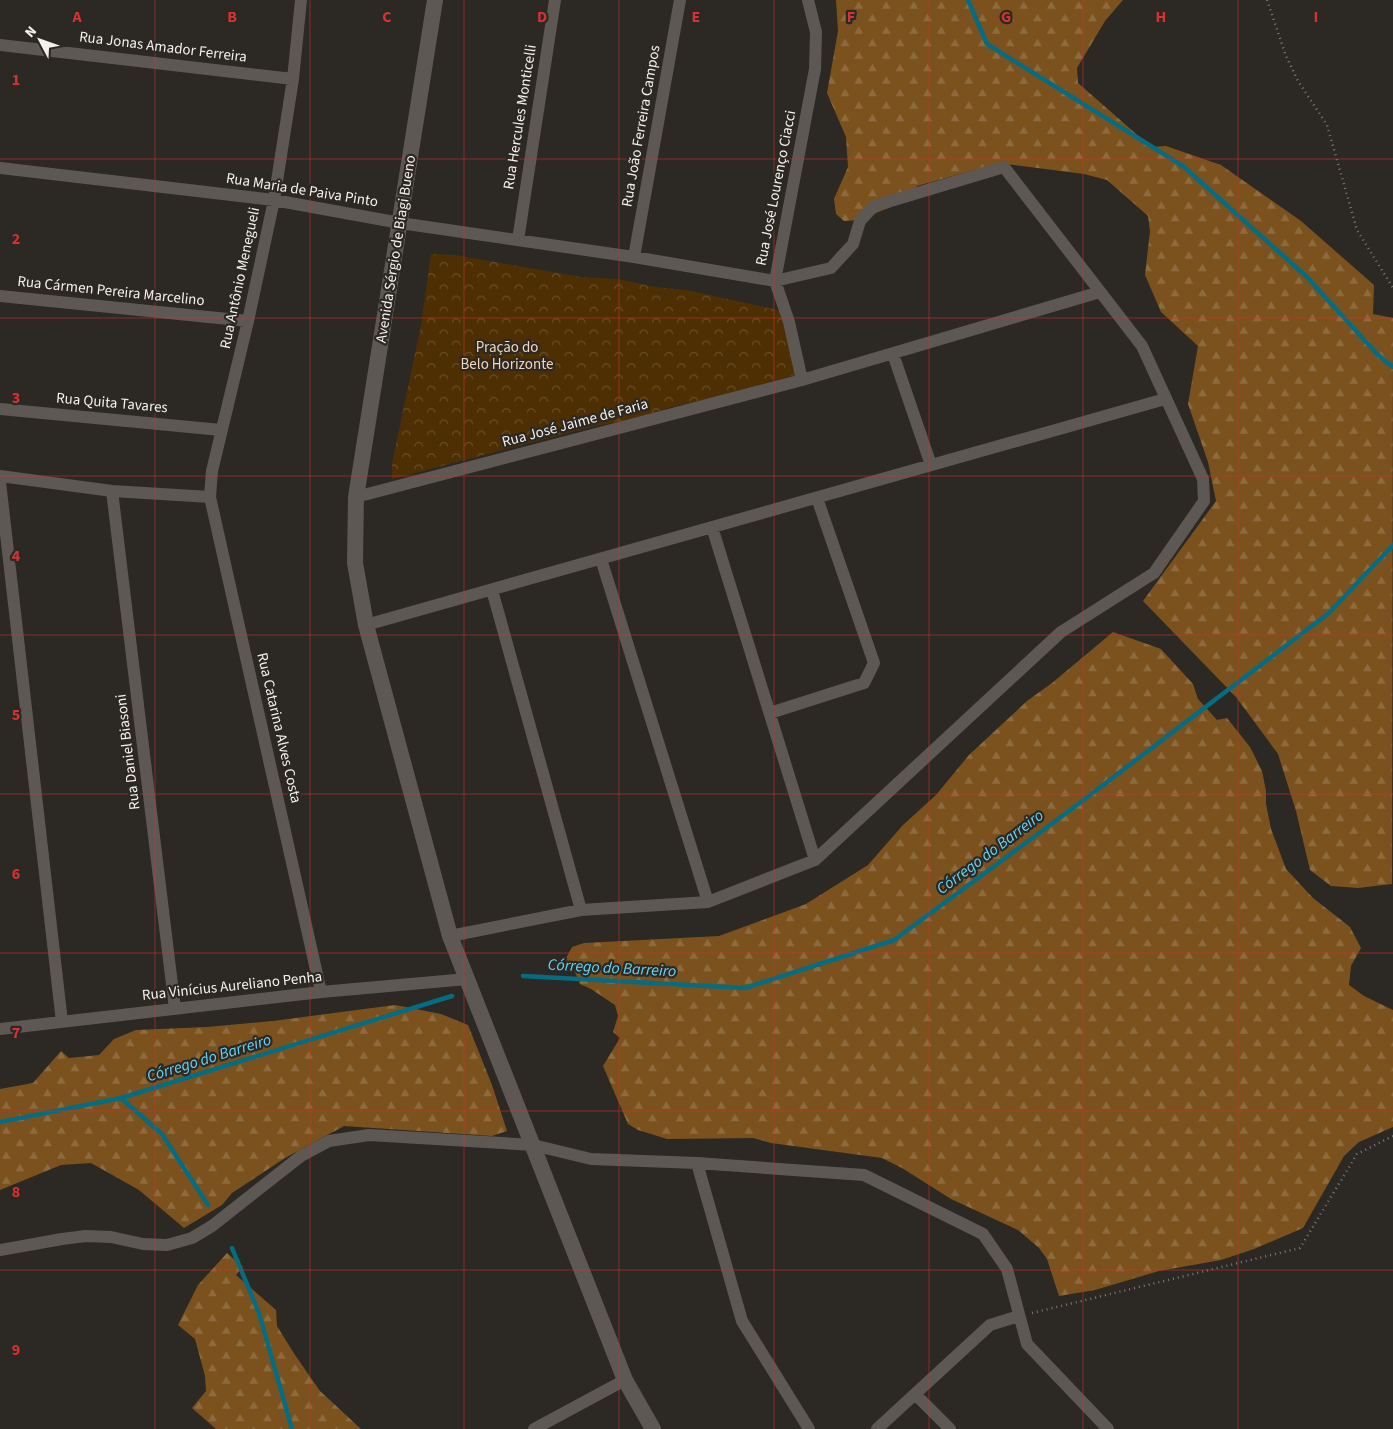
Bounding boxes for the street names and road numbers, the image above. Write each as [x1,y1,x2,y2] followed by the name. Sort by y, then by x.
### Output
[78,26,248,68] street label: Rua Jonas Amador Ferreira
[498,43,542,191] street label: Rua Hercules Monticelli
[616,44,666,208] street label: Rua João Ferreira Campos
[751,109,801,267] street label: Rua José Lourenço Ciacci
[371,154,421,344] street label: Avenida Sérgio de Biagi Bueno
[224,168,380,212] street label: Rua Maria de Paiva Pinto
[215,205,265,351] street label: Rua Antônio Menegueli
[16,271,206,311] street label: Rua Cármen Pereira Marcelino
[55,388,169,418] street label: Rua Quita Tavares
[500,393,650,453] street label: Rua José Jaime de Faria
[251,651,307,805] street label: Rua Catarina Alves Costa
[110,693,146,811] street label: Rua Daniel Biasoni
[141,966,323,1006] street label: Rua Vinícius Aureliano Penha

